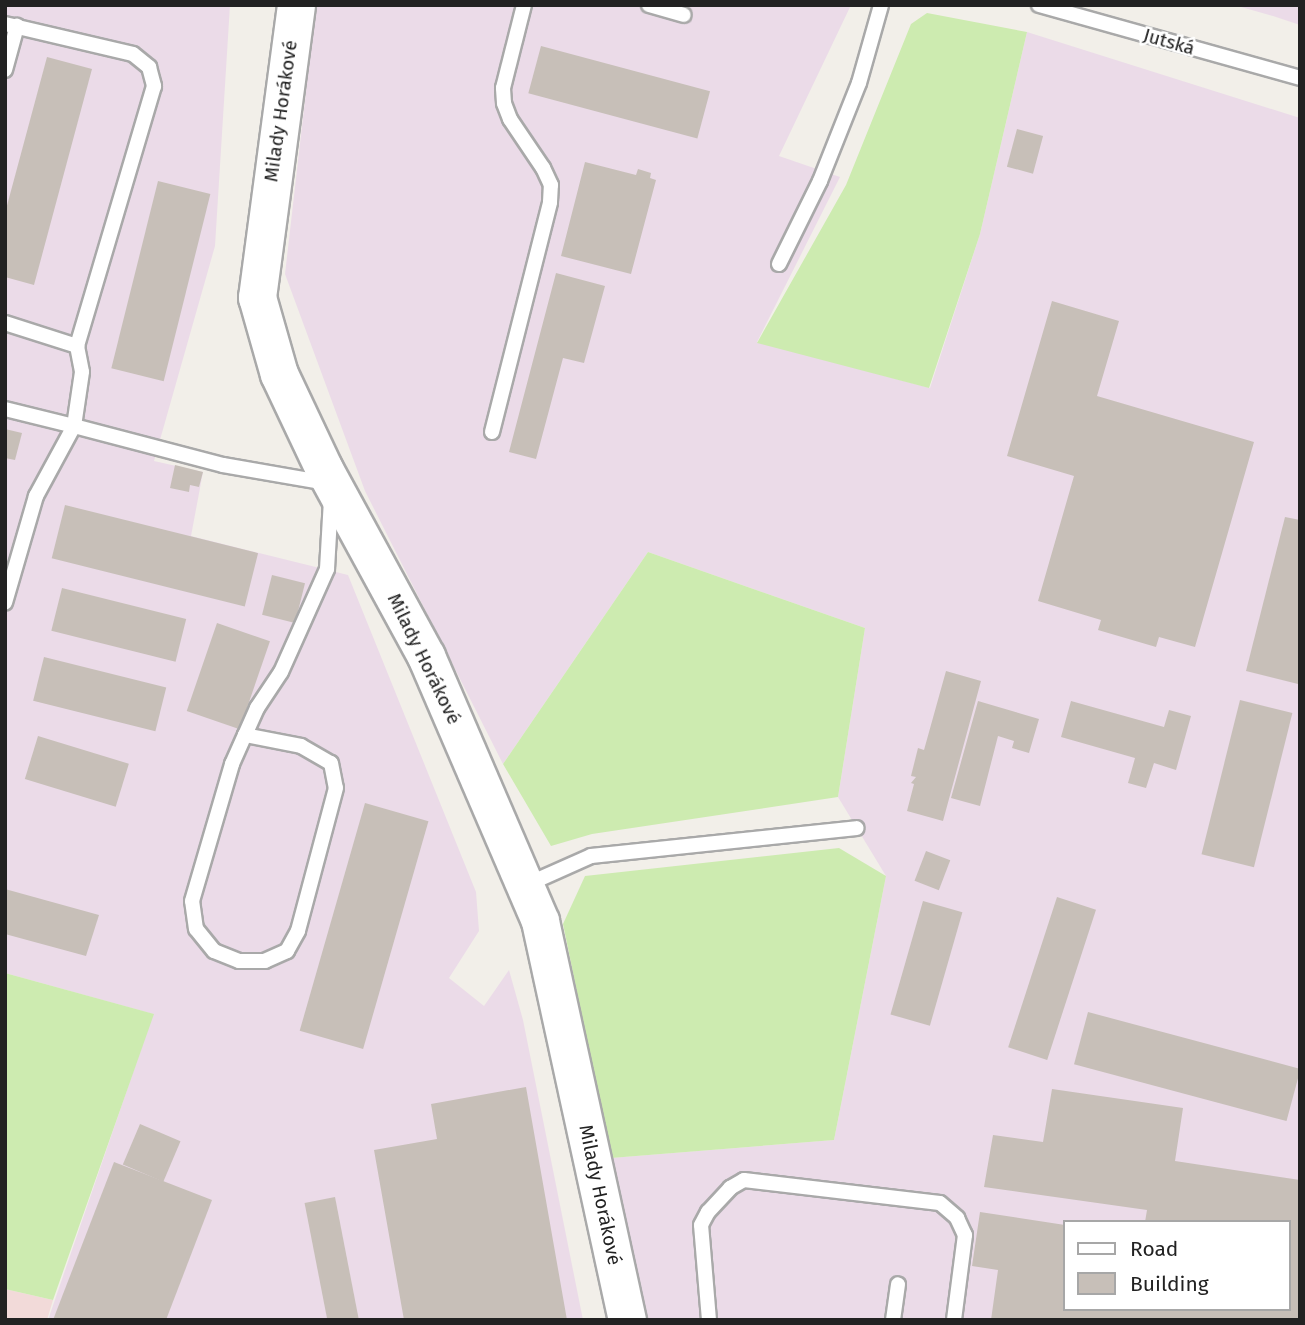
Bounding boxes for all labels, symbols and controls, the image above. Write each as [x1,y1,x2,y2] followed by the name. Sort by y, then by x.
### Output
[1141,24,1197,60] street label: Jutská
[260,39,302,183] street label: Milady Horákové
[382,590,466,728] street label: Milady Horákové
[574,1123,626,1267] street label: Milady Horákové
[1064,1220,1291,1311] legend
[1130,1236,1178,1262] text: Road
[1130,1271,1209,1297] text: Building

